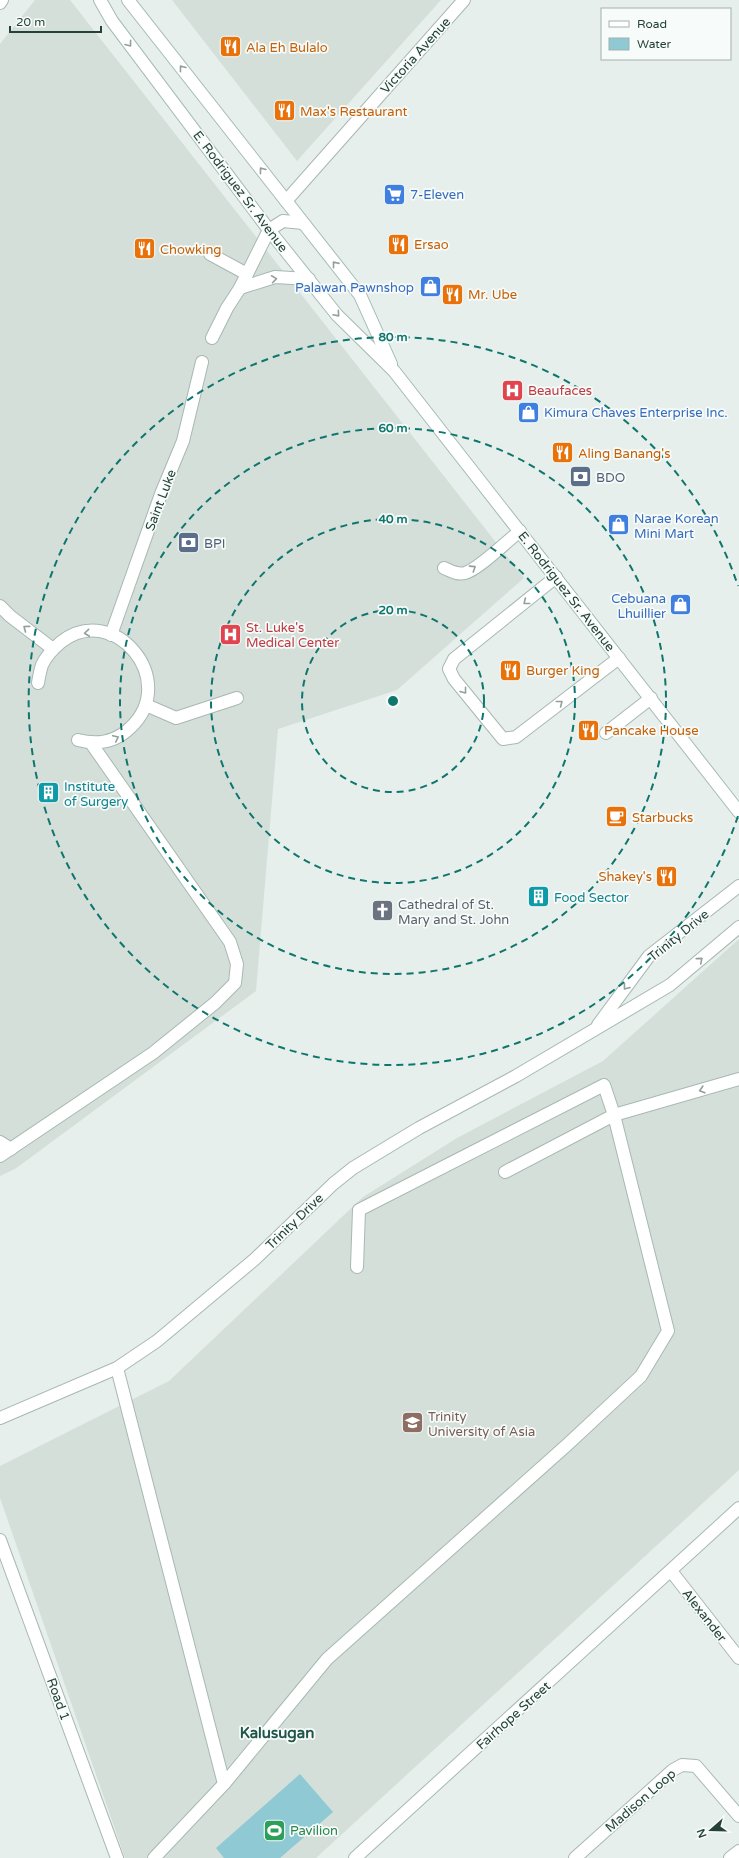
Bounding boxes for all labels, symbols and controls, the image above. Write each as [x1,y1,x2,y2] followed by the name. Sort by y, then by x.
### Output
[10,8,101,34] scale bar
[601,8,731,60] legend
[377,14,454,97] street label: Victoria Avenue
[16,15,45,29] text: 20 m
[637,17,667,31] text: Road
[217,34,243,60] restaurant icon: Ala Eh Bulalo
[637,37,672,51] text: Water
[124,40,131,47] one-way arrow
[246,40,328,56] place label: Ala Eh Bulalo
[179,65,186,72] one-way arrow
[271,98,297,124] restaurant icon: Max's Restaurant
[300,104,407,120] place label: Max's Restaurant
[189,128,291,255] street label: E. Rodriguez Sr. Avenue
[260,168,267,175] one-way arrow
[381,181,407,207] supermarket icon: 7-Eleven
[410,187,464,203] place label: 7-Eleven
[386,231,412,257] restaurant icon: Ersao
[132,236,158,262] restaurant icon: Chowking
[414,237,449,253] place label: Ersao
[160,242,222,258] place label: Chowking
[333,261,340,268] one-way arrow
[271,274,278,283] one-way arrow
[417,274,443,300] shop icon: Palawan Pawnshop
[295,280,414,296] place label: Palawan Pawnshop
[440,281,466,307] restaurant icon: Mr. Ube
[468,287,517,303] place label: Mr. Ube
[332,309,339,316] one-way arrow
[378,330,408,344] text: 80 m
[499,377,525,403] hospital icon: Beaufaces
[528,383,592,399] place label: Beaufaces
[516,399,542,425] shop icon: Kimura Chaves Enterprise Inc.
[544,405,728,421] place label: Kimura Chaves Enterprise Inc.
[378,421,408,435] text: 60 m
[549,440,575,466] restaurant icon: Aling Banang's
[578,446,670,462] place label: Aling Banang's
[568,464,594,490] bank icon: BDO
[142,467,180,533] street label: Saint Luke
[596,470,625,486] place label: BDO
[634,511,719,542] place label: Narae Korean Mini Mart
[378,512,408,526] text: 40 m
[605,512,631,538] shop icon: Narae Korean Mini Mart
[514,528,618,655] street label: E. Rodriguez Sr. Avenue
[175,530,201,556] bank icon: BPI
[204,536,225,552] place label: BPI
[469,565,476,573] one-way arrow
[611,591,666,622] place label: Cebuana Lhuillier
[668,592,694,618] shop icon: Cebuana Lhuillier
[523,597,530,604] one-way arrow
[378,603,408,617] text: 20 m
[246,620,339,651] place label: St. Luke's Medical Center
[217,621,243,647] hospital icon: St. Luke's Medical Center
[23,626,30,633] one-way arrow
[84,628,90,637] one-way arrow
[497,657,523,683] restaurant icon: Burger King
[526,663,600,679] place label: Burger King
[459,687,466,694] one-way arrow
[386,694,400,708] centre of rings
[555,701,562,708] one-way arrow
[575,717,601,743] restaurant icon: Pancake House
[604,723,699,739] place label: Pancake House
[111,735,119,743] one-way arrow
[64,779,128,810] place label: Institute of Surgery
[35,780,61,806] building icon: Institute of Surgery
[603,804,629,830] cafe icon: Starbucks
[632,810,693,826] place label: Starbucks
[654,863,680,889] restaurant icon: Shakey's
[599,869,652,885] place label: Shakey's
[525,884,551,910] building icon: Food Sector
[554,890,629,906] place label: Food Sector
[398,897,509,928] place label: Cathedral of St. Mary and St. John
[370,898,396,924] church icon: Cathedral of St. Mary and St. John
[645,906,712,965] street label: Trinity Drive
[695,957,702,964] one-way arrow
[624,983,631,990] one-way arrow
[698,1085,705,1094] one-way arrow
[263,1190,327,1253] street label: Trinity Drive
[428,1409,535,1440] place label: Trinity University of Asia
[399,1410,425,1436] school or university icon: Trinity University of Asia
[679,1586,730,1645] street label: Alexander
[43,1676,73,1723] street label: Road 1
[473,1678,554,1753] street label: Fairhope Street
[240,1724,314,1743] district label: Kalusugan
[602,1766,679,1836] street label: Madison Loop
[691,1810,731,1850] north arrow
[261,1817,287,1843] sports icon: Pavilion
[290,1823,338,1839] place label: Pavilion
[694,1827,710,1840] text: N

